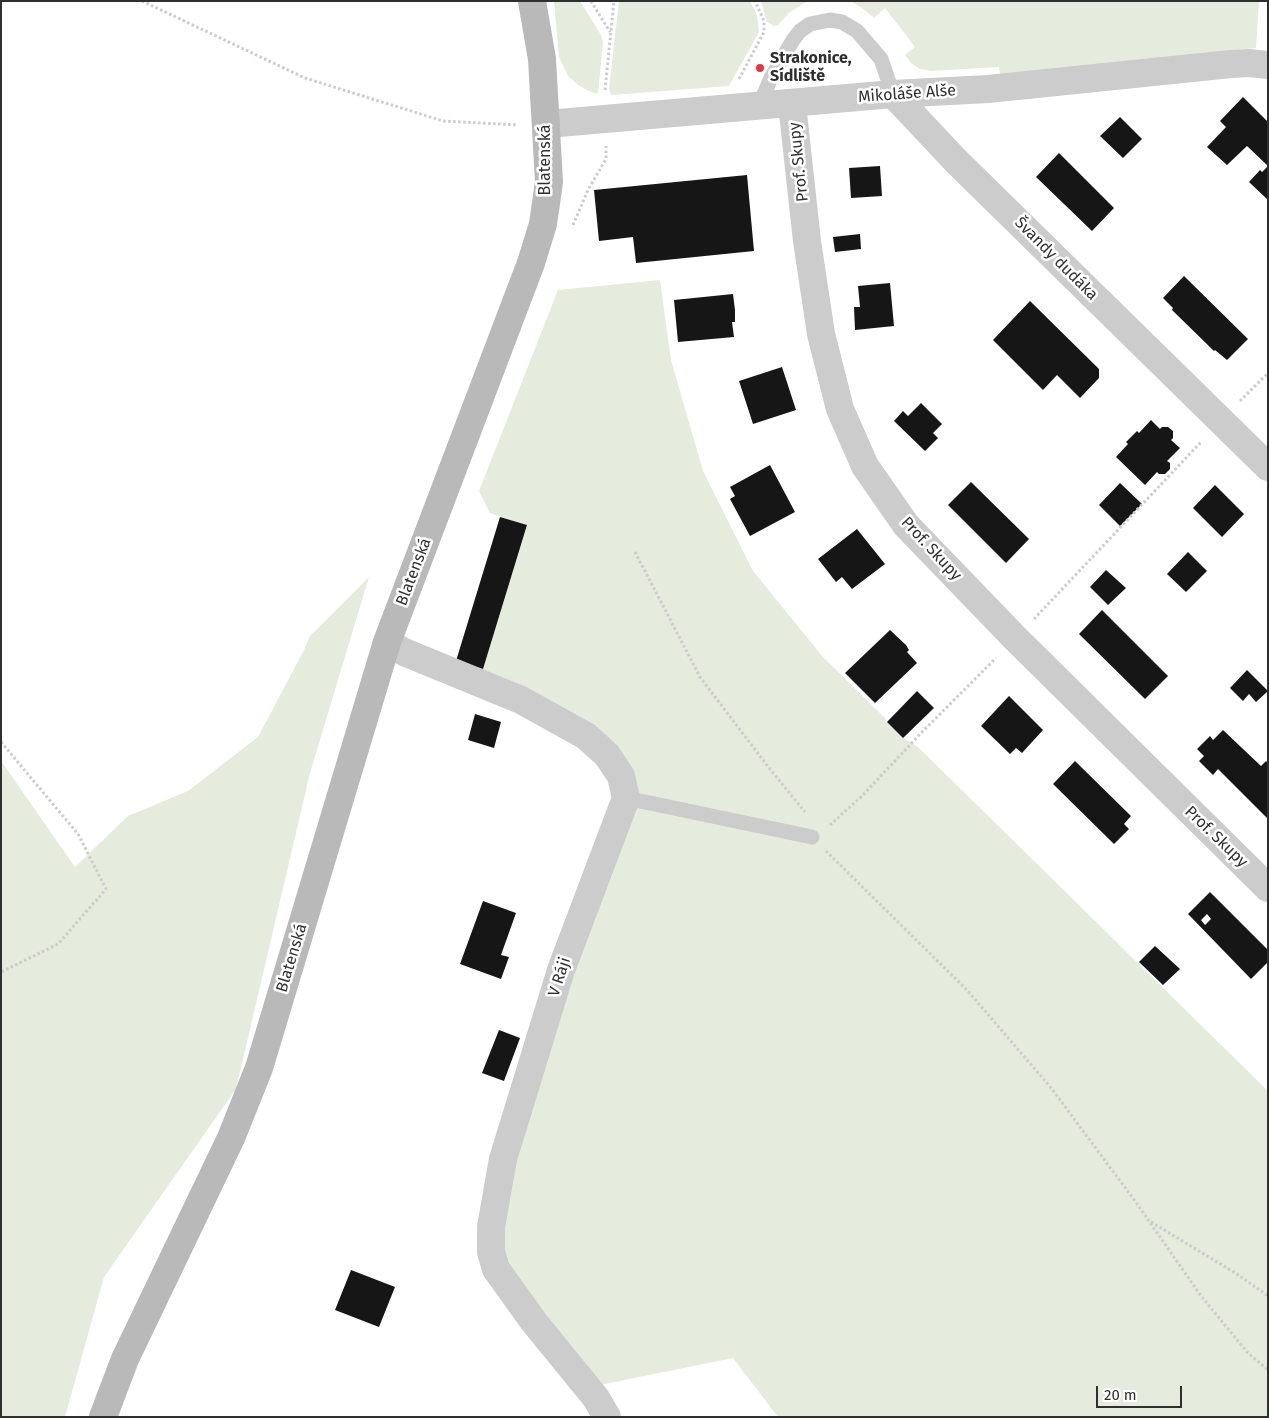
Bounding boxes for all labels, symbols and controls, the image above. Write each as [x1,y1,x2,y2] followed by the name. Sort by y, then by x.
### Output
[770,49,852,87] place label: Strakonice, Sídliště
[754,62,766,74] marker: Strakonice, Sídliště
[857,81,957,107] street label: Mikoláše Alše
[785,121,813,203] street label: Prof. Skupy
[536,125,556,195] street label: Blatenská
[1010,213,1102,305] street label: Švandy dudáka
[897,513,965,585] street label: Prof. Skupy
[392,536,436,608] street label: Blatenská
[1181,802,1251,872] street label: Prof. Skupy
[272,921,312,995] street label: Blatenská
[545,955,575,999] street label: V Ráji
[1099,1376,1185,1408] scale bar
[1104,1386,1137,1404] text: 20 m

